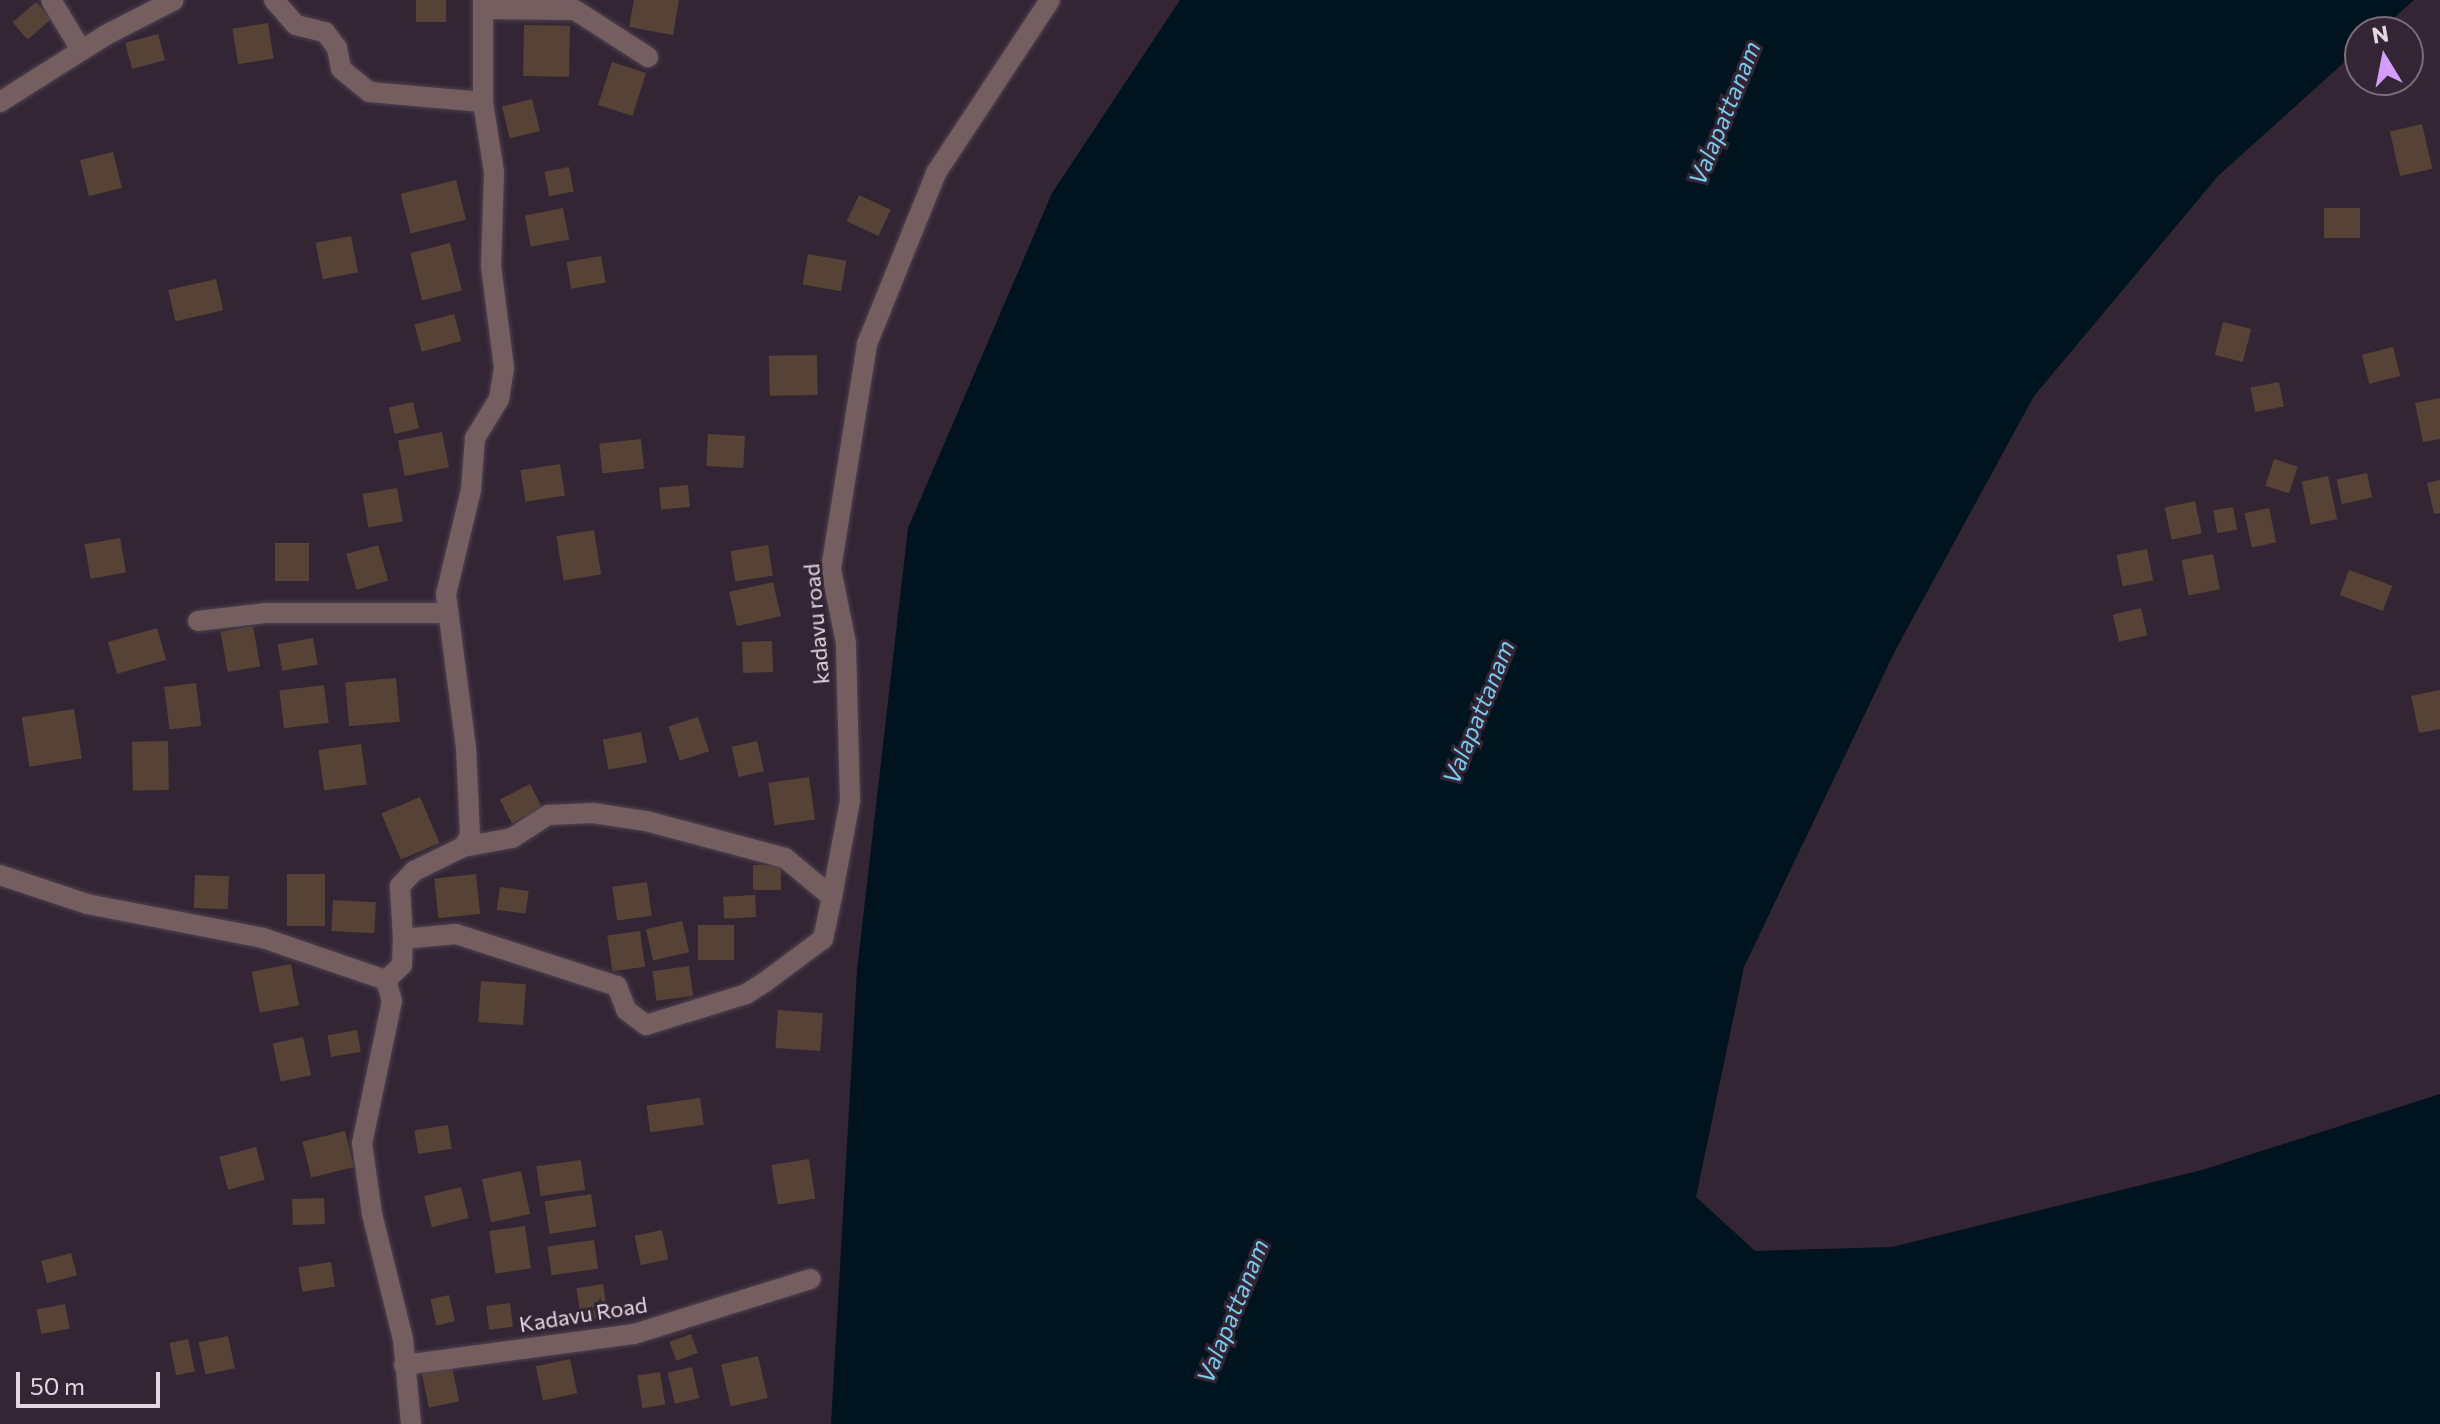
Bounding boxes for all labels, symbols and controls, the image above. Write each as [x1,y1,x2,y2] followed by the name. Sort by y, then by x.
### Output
[2344,16,2424,96] north arrow
[2370,19,2391,49] text: N
[1682,37,1766,189] water label: Valapattanam
[798,563,834,685] street label: kadavu road
[1436,636,1520,788] water label: Valapattanam
[1190,1235,1274,1387] water label: Valapattanam
[517,1291,649,1337] street label: Kadavu Road
[20,1356,164,1406] scale bar
[30,1371,85,1400] text: 50 m

